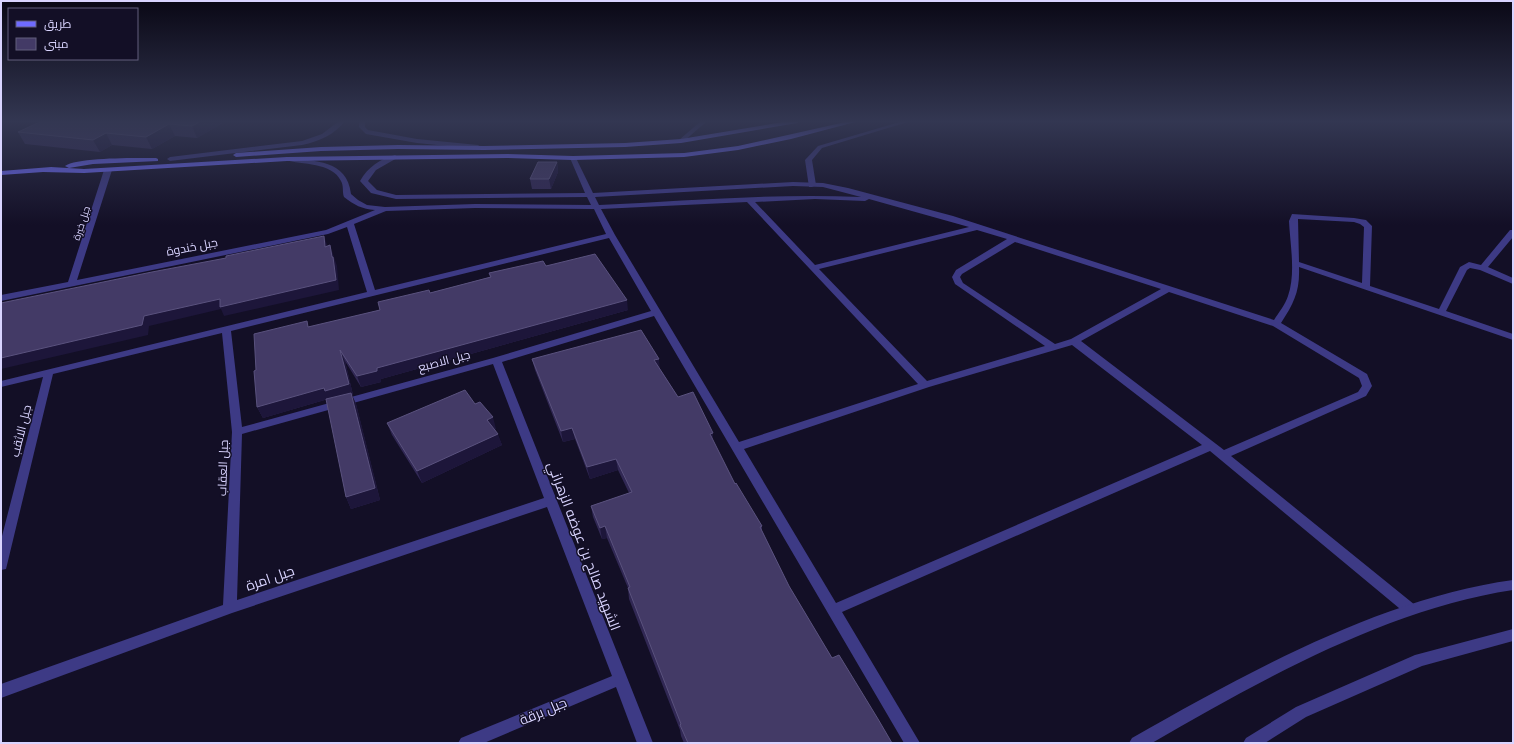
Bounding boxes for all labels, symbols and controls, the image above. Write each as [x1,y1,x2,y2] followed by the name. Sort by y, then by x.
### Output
[8,8,138,60] legend
[44,17,72,31] text: طريق
[44,37,69,51] text: مبنى
[71,205,93,242] street label: جبل خيرة
[165,235,219,259] street label: جبل خندوة
[416,347,472,376] street label: جبل الاصبع
[8,403,34,459] street label: جبل الاثقب
[215,440,231,496] street label: جبل العقاب
[541,459,624,634] street label: الشهيد صالح بن عوضه الزهراني
[244,562,296,594] street label: جبل امرة
[517,694,569,728] street label: جبل برقة

